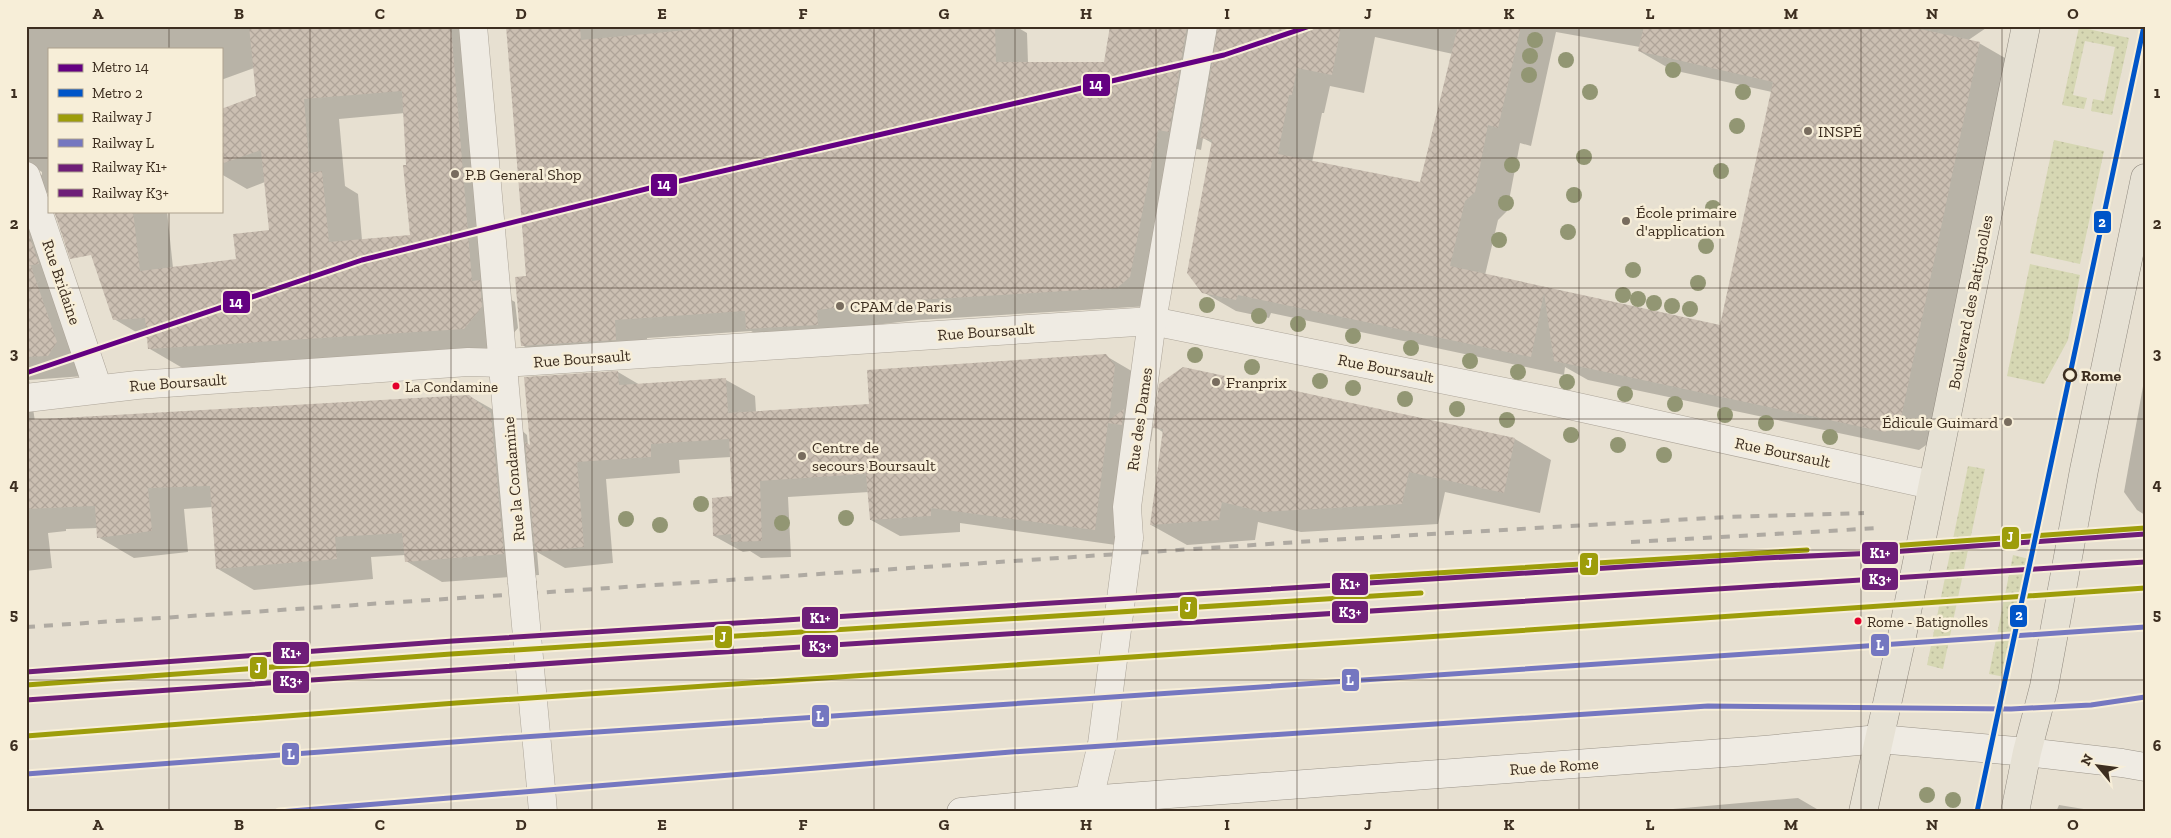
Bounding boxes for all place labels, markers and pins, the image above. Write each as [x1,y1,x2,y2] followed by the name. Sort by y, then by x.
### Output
[1818,122,1862,141] place label: INSPÉ
[1802,125,1814,137] marker: INSPÉ
[465,165,582,184] place label: P.B General Shop
[449,168,461,180] marker: P.B General Shop
[1636,203,1737,240] place label: École primaire d'application
[1620,215,1632,227] marker: École primaire d'application
[850,297,952,316] place label: CPAM de Paris
[834,300,846,312] marker: CPAM de Paris
[2081,366,2121,385] place label: Rome
[2063,368,2077,382] marker: Rome
[1226,373,1287,392] place label: Franprix
[1210,376,1222,388] marker: Franprix
[405,378,498,396] place label: La Condamine
[391,381,401,391] marker: La Condamine
[1882,413,1998,432] place label: Édicule Guimard
[2002,416,2014,428] marker: Édicule Guimard
[812,438,936,475] place label: Centre de secours Boursault
[796,450,808,462] marker: Centre de secours Boursault
[1867,613,1988,631] place label: Rome - Batignolles
[1853,616,1863,626] marker: Rome - Batignolles

